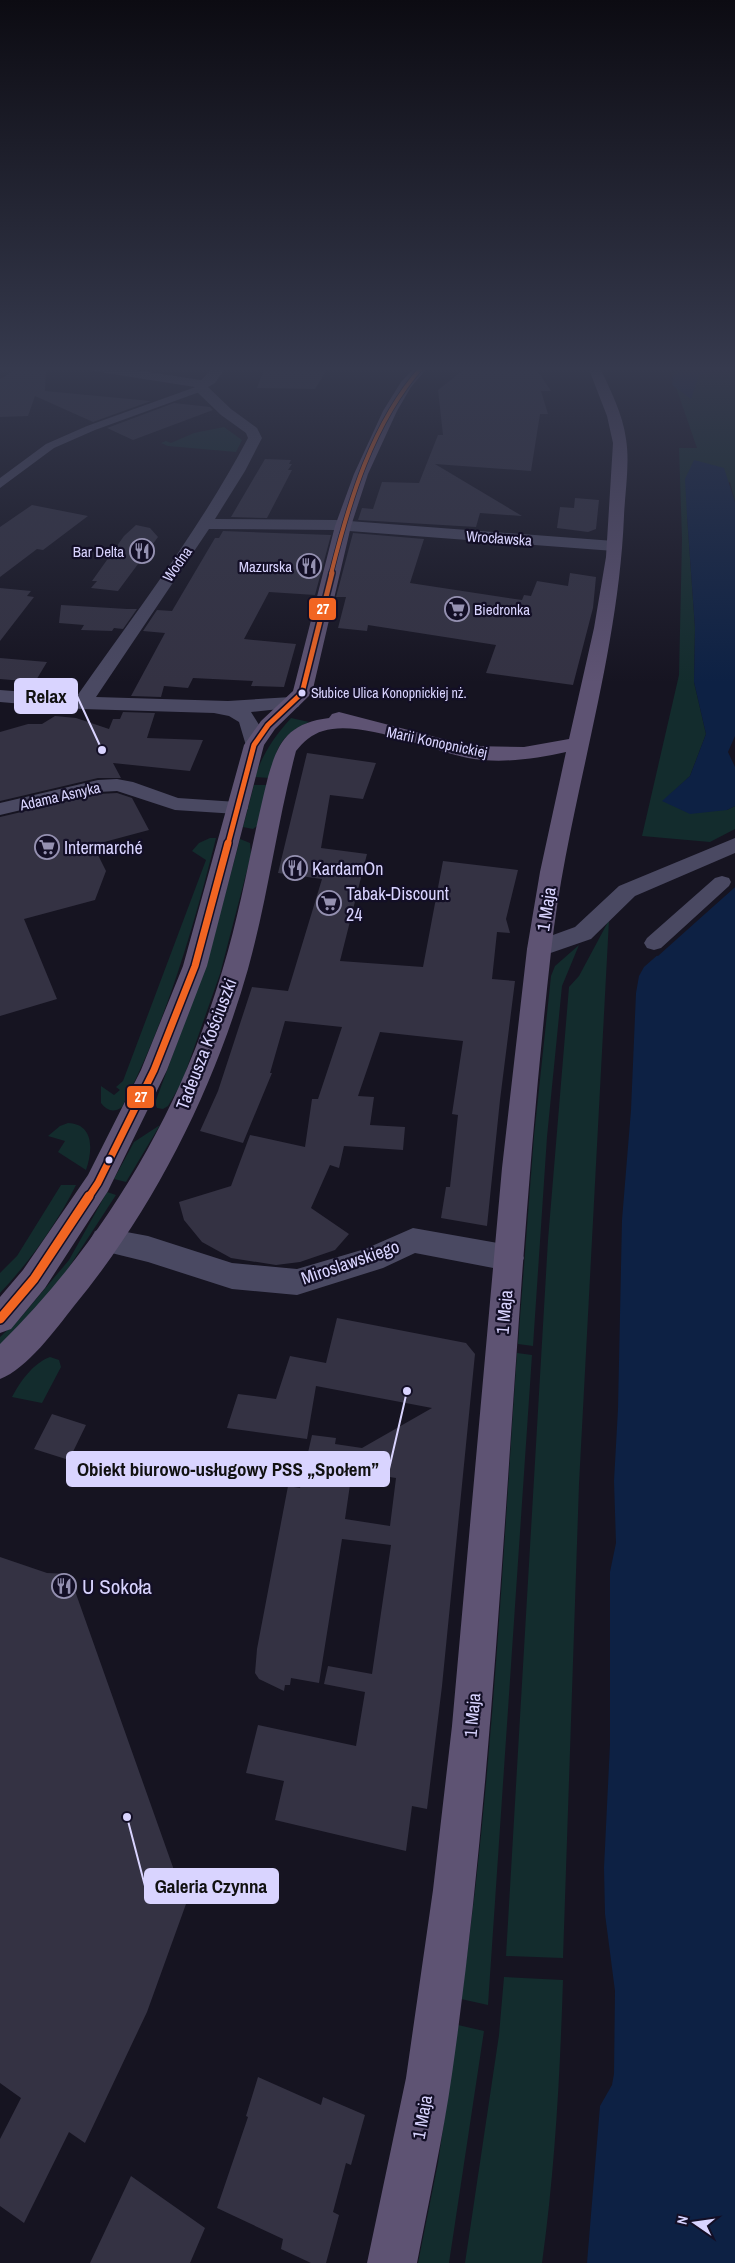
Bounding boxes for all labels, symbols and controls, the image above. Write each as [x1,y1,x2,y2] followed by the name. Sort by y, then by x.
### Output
[465,525,533,551] street label: Wrocławska
[129,538,155,564] restaurant icon: Bar Delta
[73,541,124,562] place label: Bar Delta
[157,542,197,586] street label: Wodna
[296,553,322,579] restaurant icon: Mazurska
[239,556,292,577] place label: Mazurska
[444,596,470,622] supermarket icon: Biedronka
[308,597,337,621] line badge: 27
[474,599,530,620] place label: Biedronka
[317,600,330,618] text: 27
[15,679,77,713] callout: Relax
[25,683,67,709] text: Relax
[311,684,467,702] place label: Słubice Ulica Konopnickiej nż.
[297,688,307,698] marker: Słubice Ulica Konopnickiej nż.
[385,721,489,763] street label: Marii Konopnickiej
[17,777,102,816] street label: Adama Asnyka
[34,834,60,860] supermarket icon: Intermarché
[64,835,143,860] place label: Intermarché
[282,855,308,881] restaurant icon: KardamOn
[312,856,383,881] place label: KardamOn
[346,881,449,927] place label: Tabak-Discount 24
[530,885,562,933] street label: 1 Maja
[316,890,342,916] supermarket icon: Tabak-Discount 24
[169,975,243,1113] street label: Tadeusza Kościuszki
[126,1085,155,1109] line badge: 27
[135,1088,148,1106] text: 27
[104,1155,114,1165] unlabelled marker
[297,1233,403,1291] street label: Miroslawskiego
[490,1289,518,1335] street label: 1 Maja
[67,1452,389,1486] callout: Obiekt biurowo-usługowy PSS „Społem”
[77,1456,379,1482] text: Obiekt biurowo-usługowy PSS „Społem”
[82,1572,152,1601] place label: U Sokoła
[51,1573,77,1599] restaurant icon: U Sokoła
[458,1692,486,1738] street label: 1 Maja
[145,1869,278,1903] callout: Galeria Czynna
[155,1873,268,1899] text: Galeria Czynna
[406,2093,438,2141] street label: 1 Maja
[670,2198,720,2248] north arrow
[673,2214,692,2226] text: N

